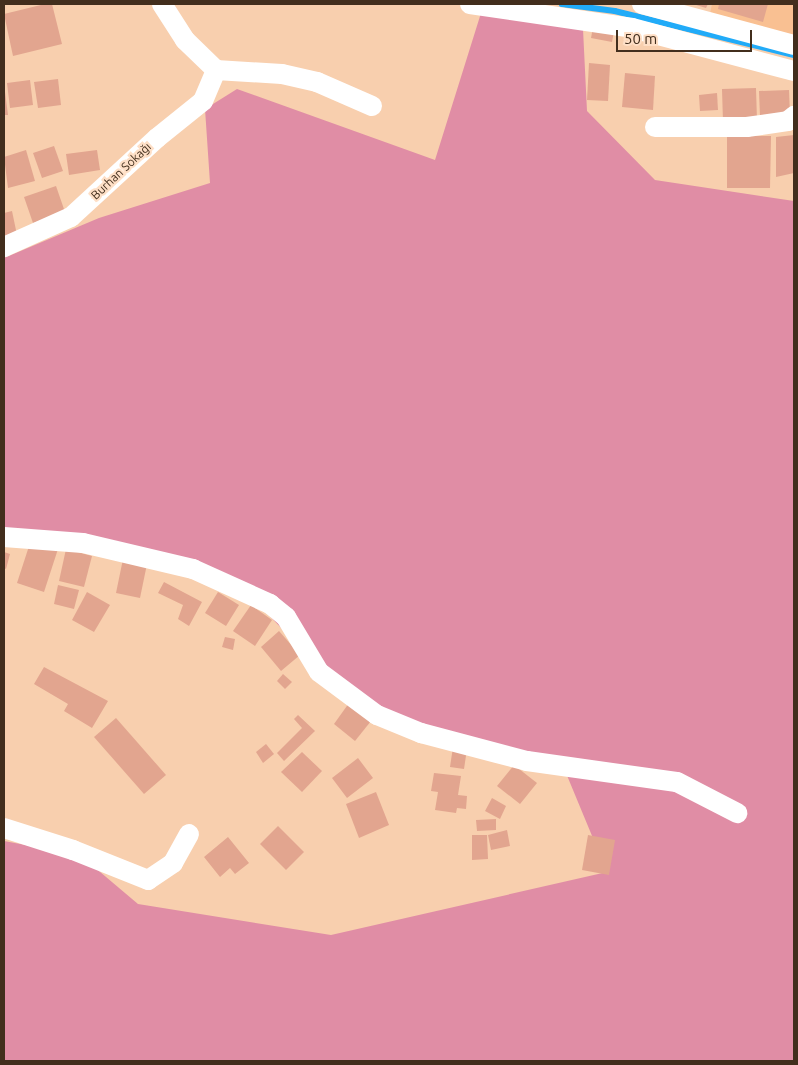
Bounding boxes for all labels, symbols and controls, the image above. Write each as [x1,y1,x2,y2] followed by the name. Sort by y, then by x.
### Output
[618,20,754,52] scale bar
[624,30,657,47] text: 50 m
[88,139,154,203] street label: Burhan Sokağı

